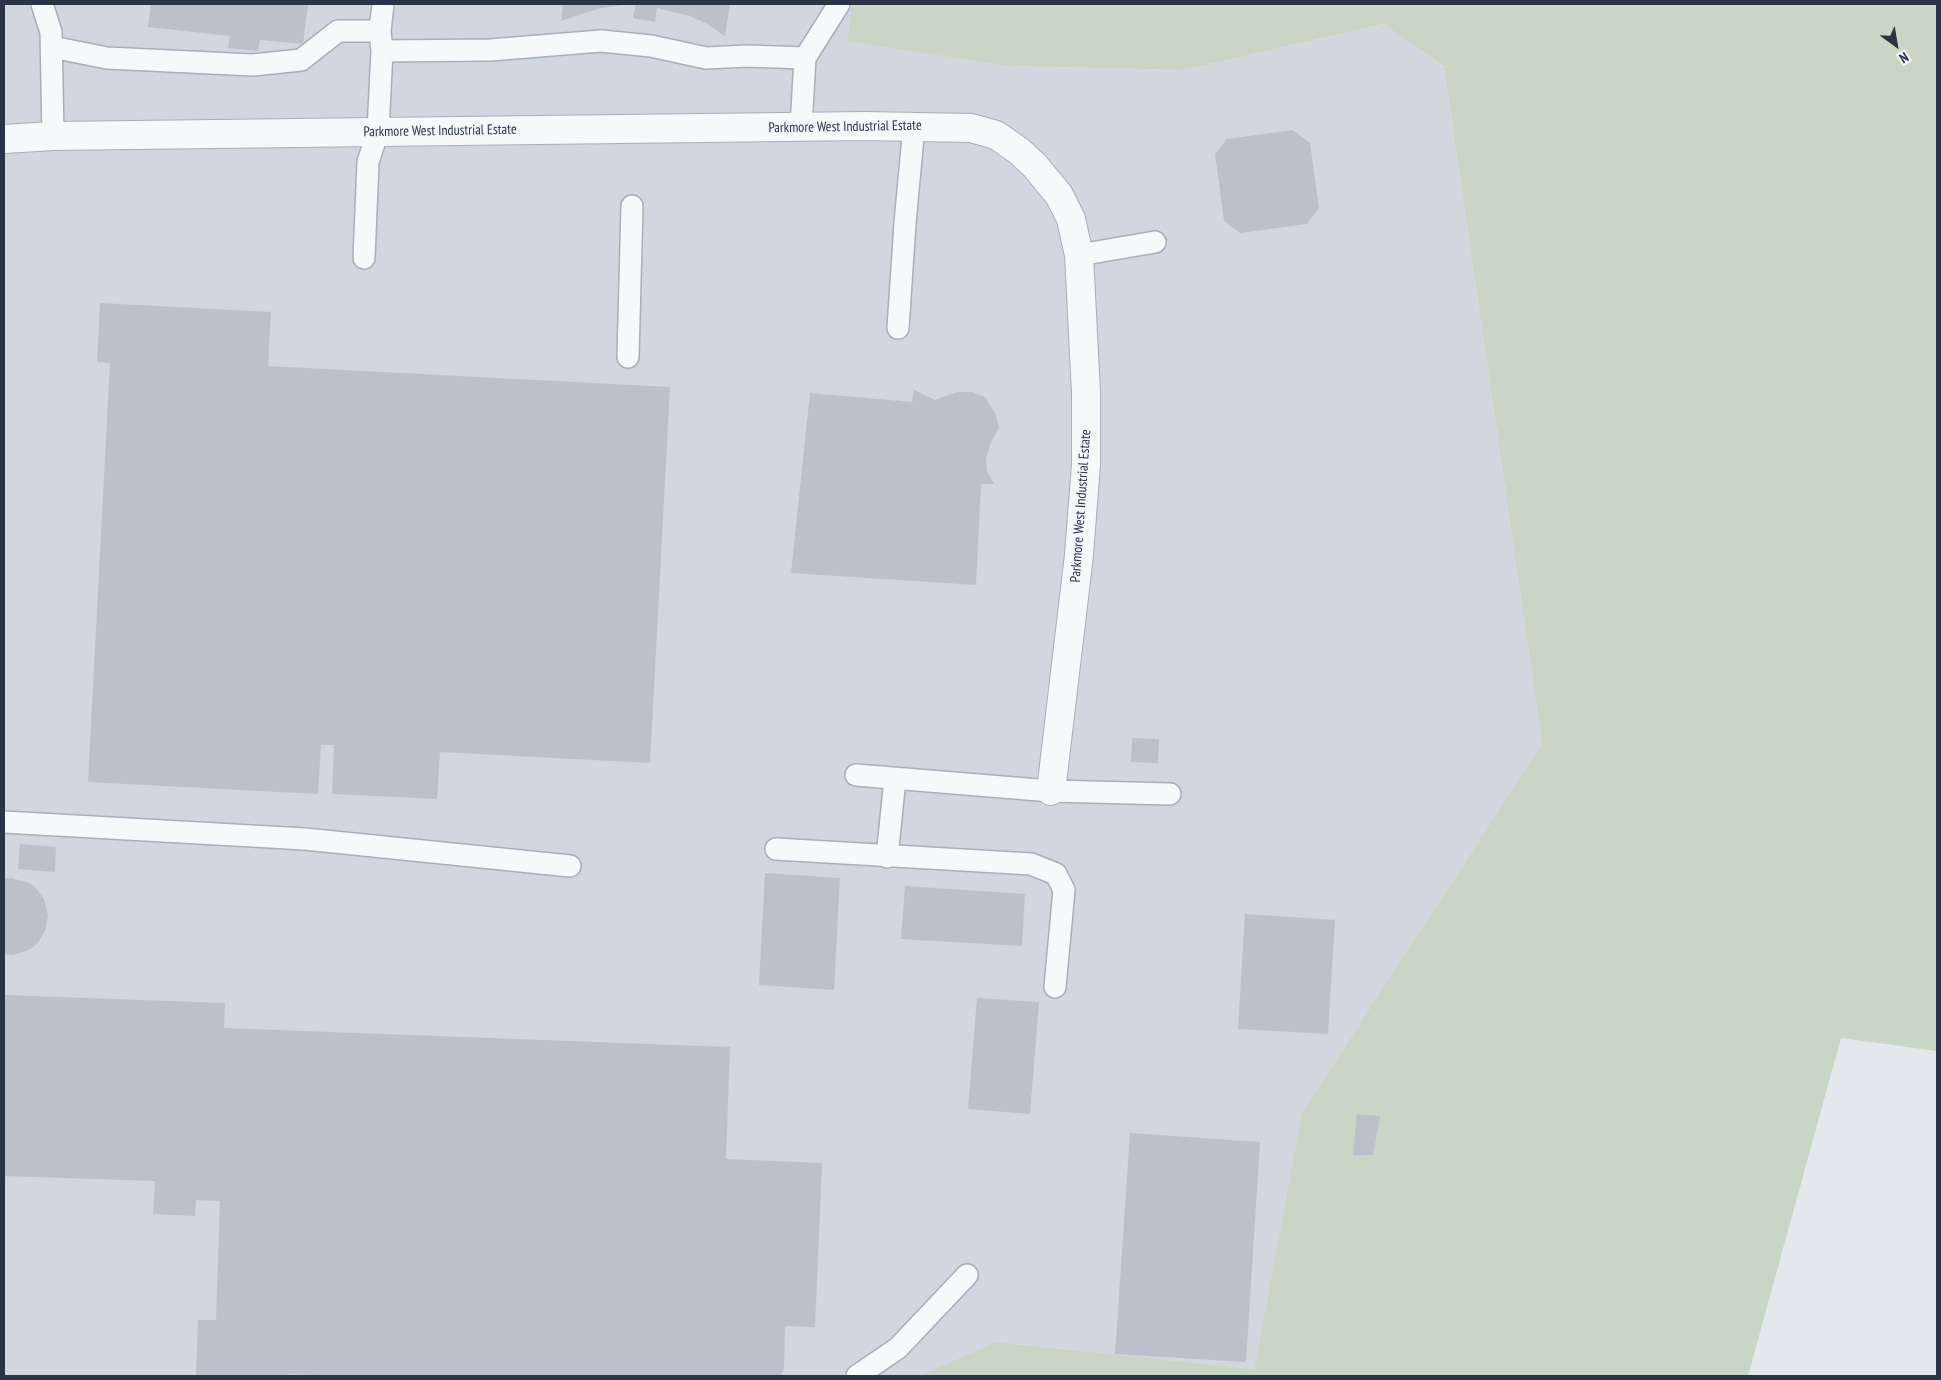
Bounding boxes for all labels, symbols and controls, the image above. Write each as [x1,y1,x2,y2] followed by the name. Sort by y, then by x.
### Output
[1871,20,1921,70] north arrow
[1896,48,1912,67] text: N
[768,117,922,137] street label: Parkmore West Industrial Estate
[363,121,517,141] street label: Parkmore West Industrial Estate
[1067,429,1095,583] street label: Parkmore West Industrial Estate

